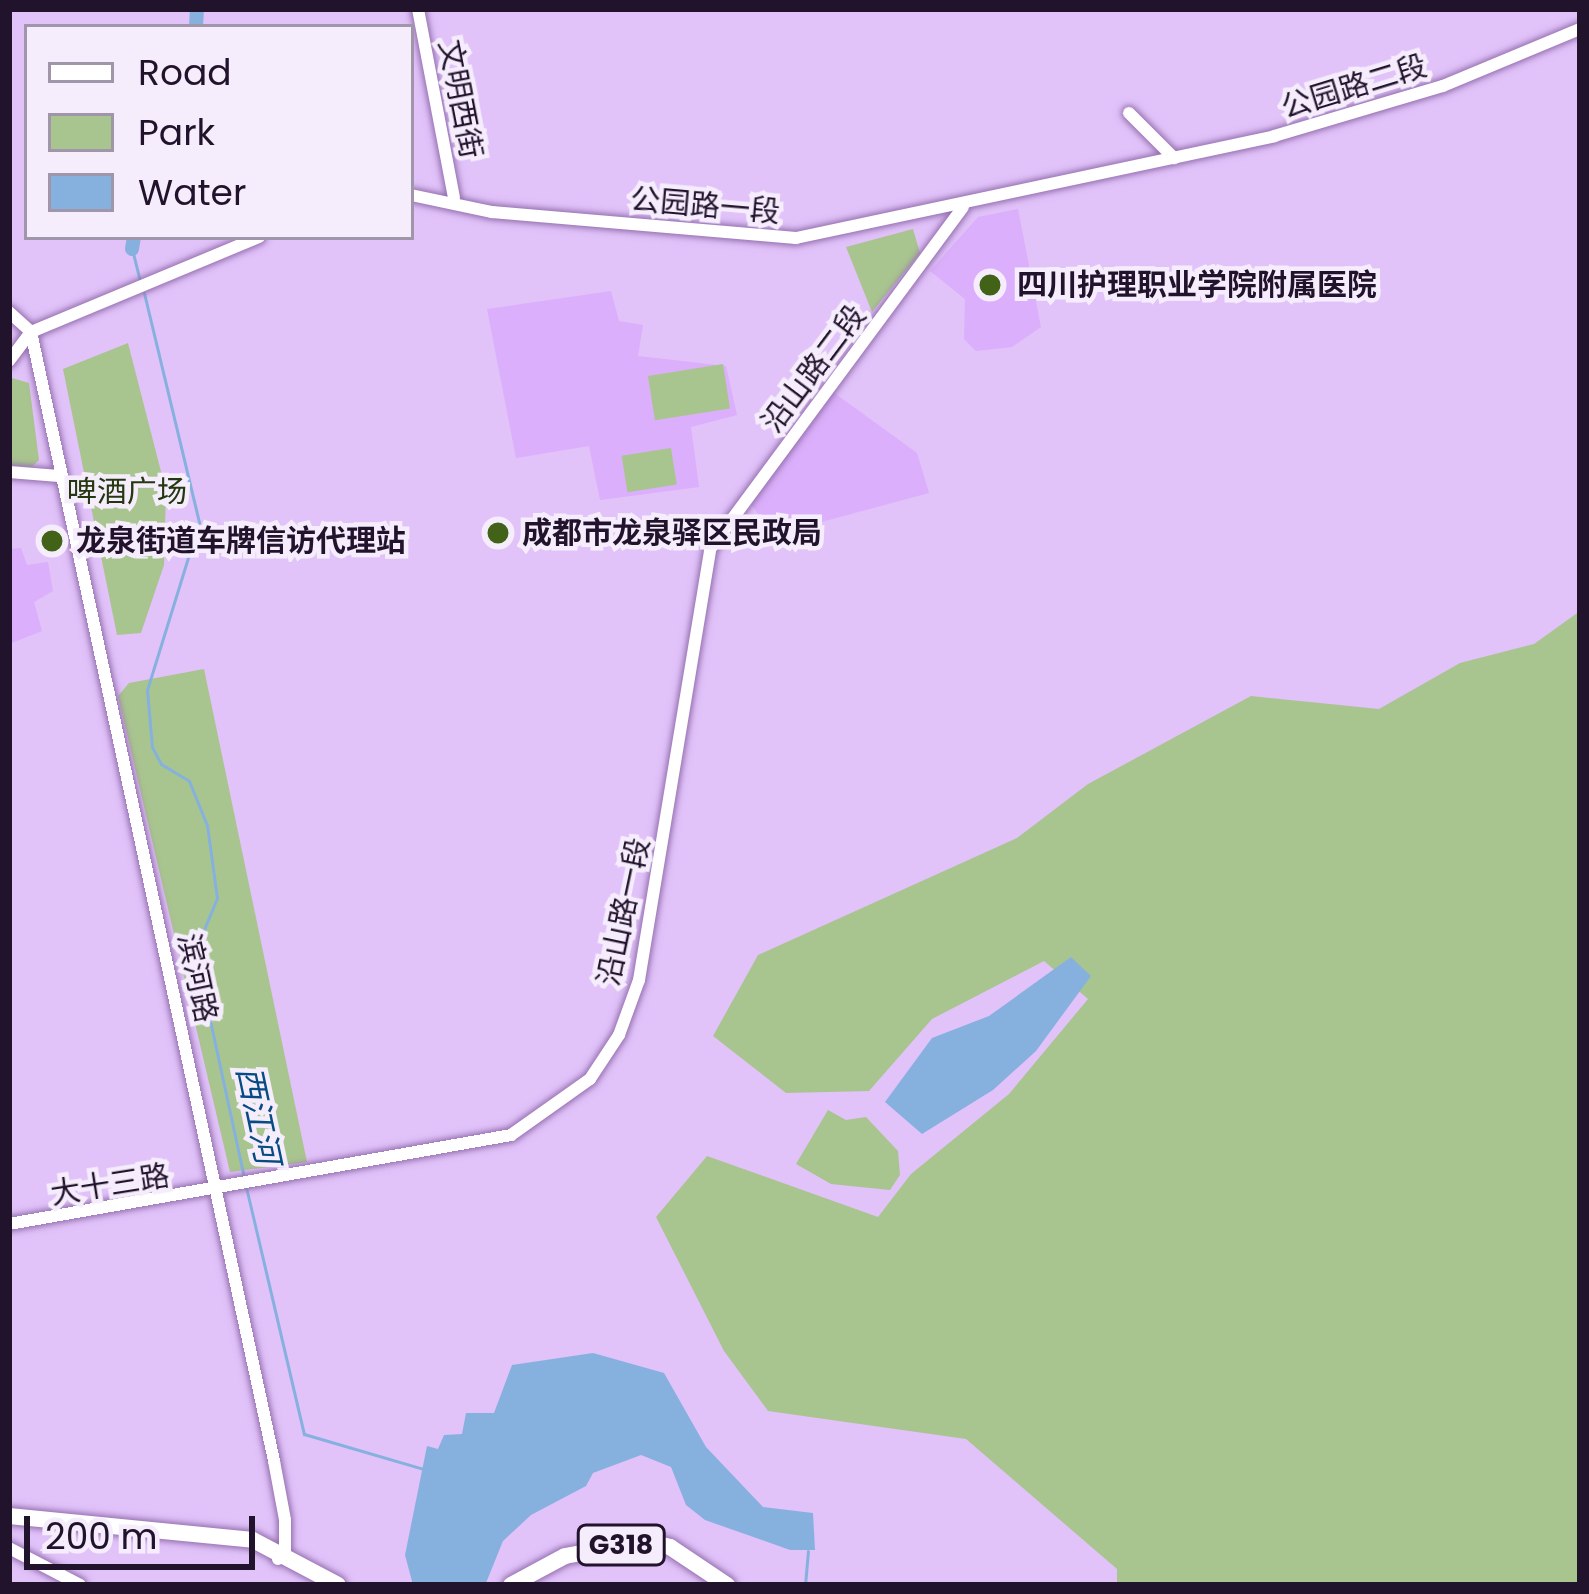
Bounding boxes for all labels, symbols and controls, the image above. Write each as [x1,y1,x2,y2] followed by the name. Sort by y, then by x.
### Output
[24,24,414,240] legend
[431,37,489,161] street label: 文明西街
[138,47,232,98] text: Road
[1277,48,1431,126] street label: 公园路二段
[138,107,215,158] text: Park
[138,167,246,218] text: Water
[629,182,781,230] street label: 公园路一段
[1017,267,1377,303] place label: 四川护理职业学院附属医院
[974,269,1006,301] marker: 四川护理职业学院附属医院
[754,298,874,440] street label: 沿山路二段
[67,474,187,510] park label: 啤酒广场
[522,515,822,551] place label: 成都市龙泉驿区民政局
[485,520,511,546] marker: 成都市龙泉驿区民政局
[76,523,406,559] place label: 龙泉街道车牌信访代理站
[39,528,65,554] marker: 龙泉街道车牌信访代理站
[591,835,657,989] street label: 沿山路一段
[170,930,224,1026] street label: 滨河路
[228,1062,288,1168] water label: 西江河
[48,1158,172,1212] street label: 大十三路
[30,1492,261,1566] scale bar
[45,1511,158,1562] text: 200 m
[576,1524,666,1566] road number: G318

